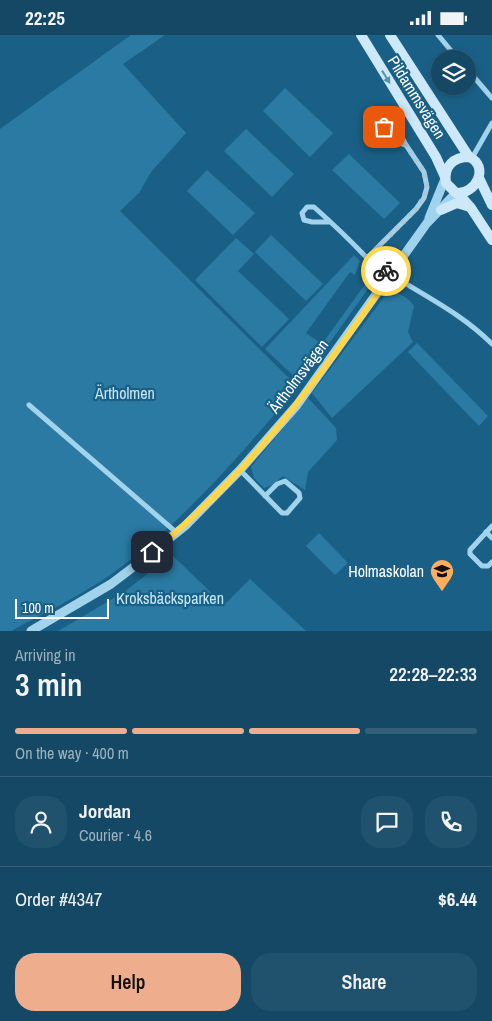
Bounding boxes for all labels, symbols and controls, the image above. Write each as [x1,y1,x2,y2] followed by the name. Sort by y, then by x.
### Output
[25,5,65,31] text: 22:25
[431,50,476,95] map controls
[431,50,476,95] button: layers
[383,51,451,143] street label: Pildammsvägen
[382,70,391,83] one-way arrow
[363,106,405,148] pin
[370,113,398,141] icon: bag
[361,246,411,296] courier
[372,257,400,285] icon: bike
[262,334,333,418] street label: Ärtholmsvägen
[94,382,155,404] park label: Ärtholmen
[131,531,173,573] pin
[138,538,166,566] icon: home
[429,558,455,592] school or university icon: Holmaskolan
[348,560,424,582] place label: Holmaskolan
[116,587,224,609] park label: Kroksbäcksparken
[15,596,109,619] scale bar
[22,599,54,617] text: 100 m
[15,644,76,666] text: Arriving in
[389,661,477,687] text: 22:28–22:33
[15,663,83,706] text: 3 min
[15,742,129,764] text: On the way · 400 m
[15,796,67,848] button: person
[361,796,413,848] button: chat
[425,796,477,848] button: phone
[79,798,131,824] text: Jordan
[79,824,152,846] text: Courier · 4.6
[15,886,102,912] text: Order #4347
[438,886,477,912] text: $6.44
[15,953,241,1011] button: Help
[251,953,477,1011] button: Share

